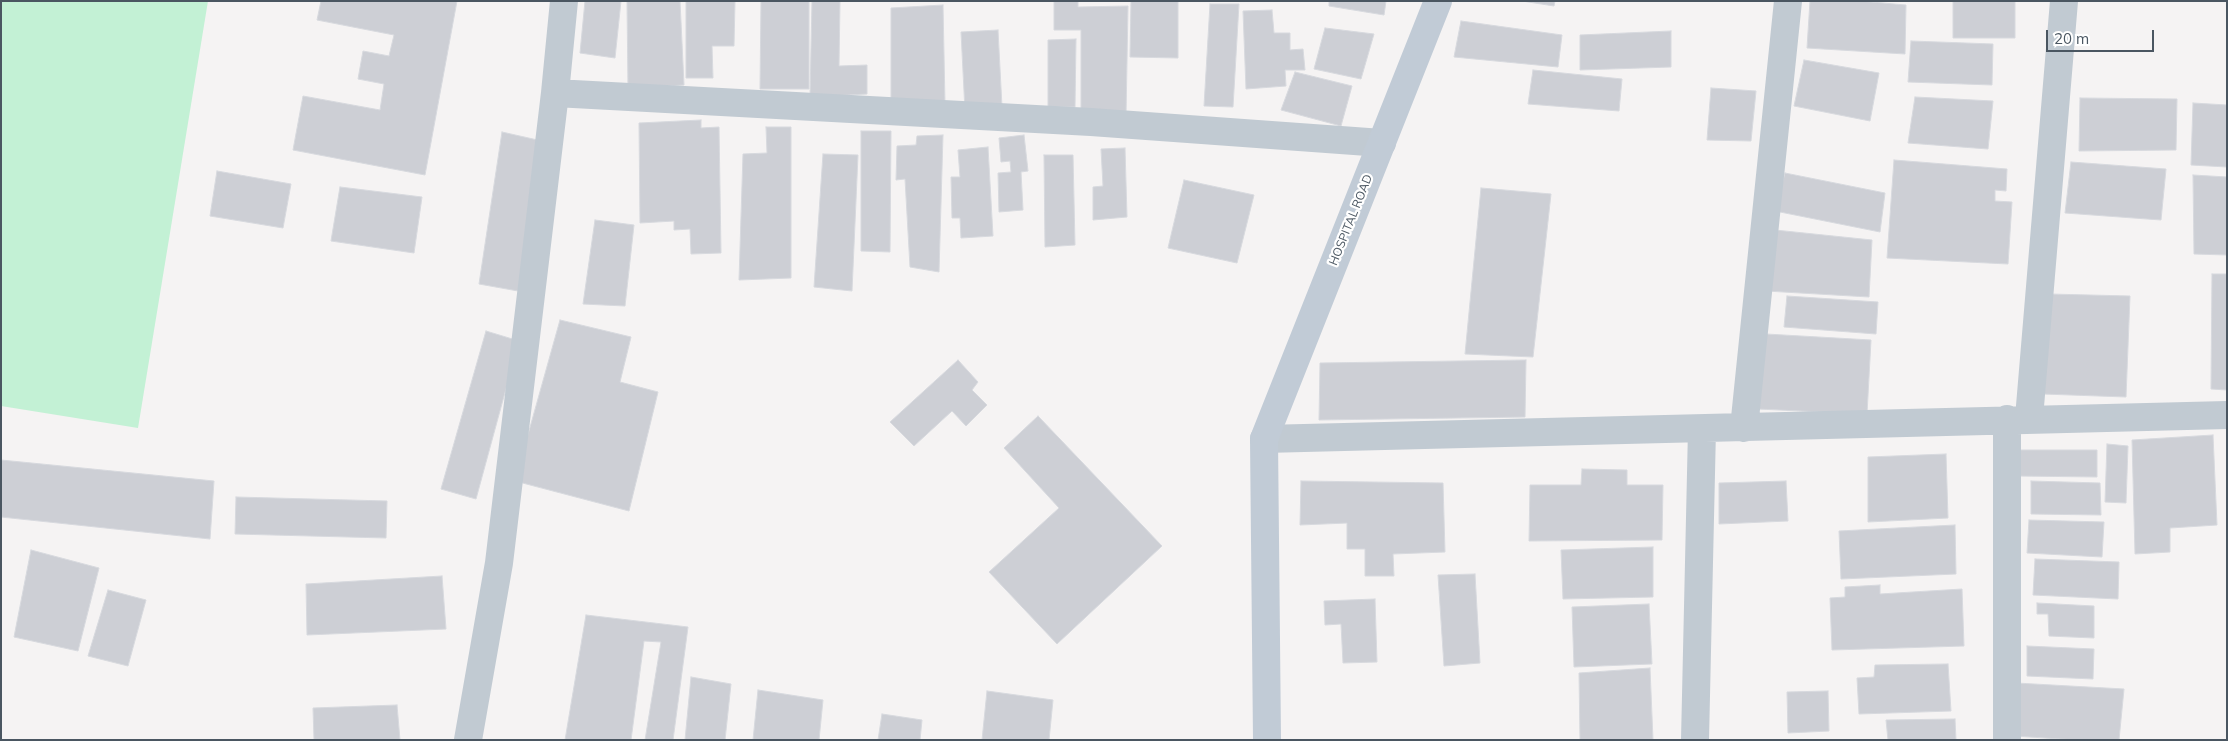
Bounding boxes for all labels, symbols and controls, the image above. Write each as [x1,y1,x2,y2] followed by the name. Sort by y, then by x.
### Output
[2048,20,2156,52] scale bar
[2054,29,2089,48] text: 20 m
[1326,172,1376,268] street label: HOSPITAL ROAD

